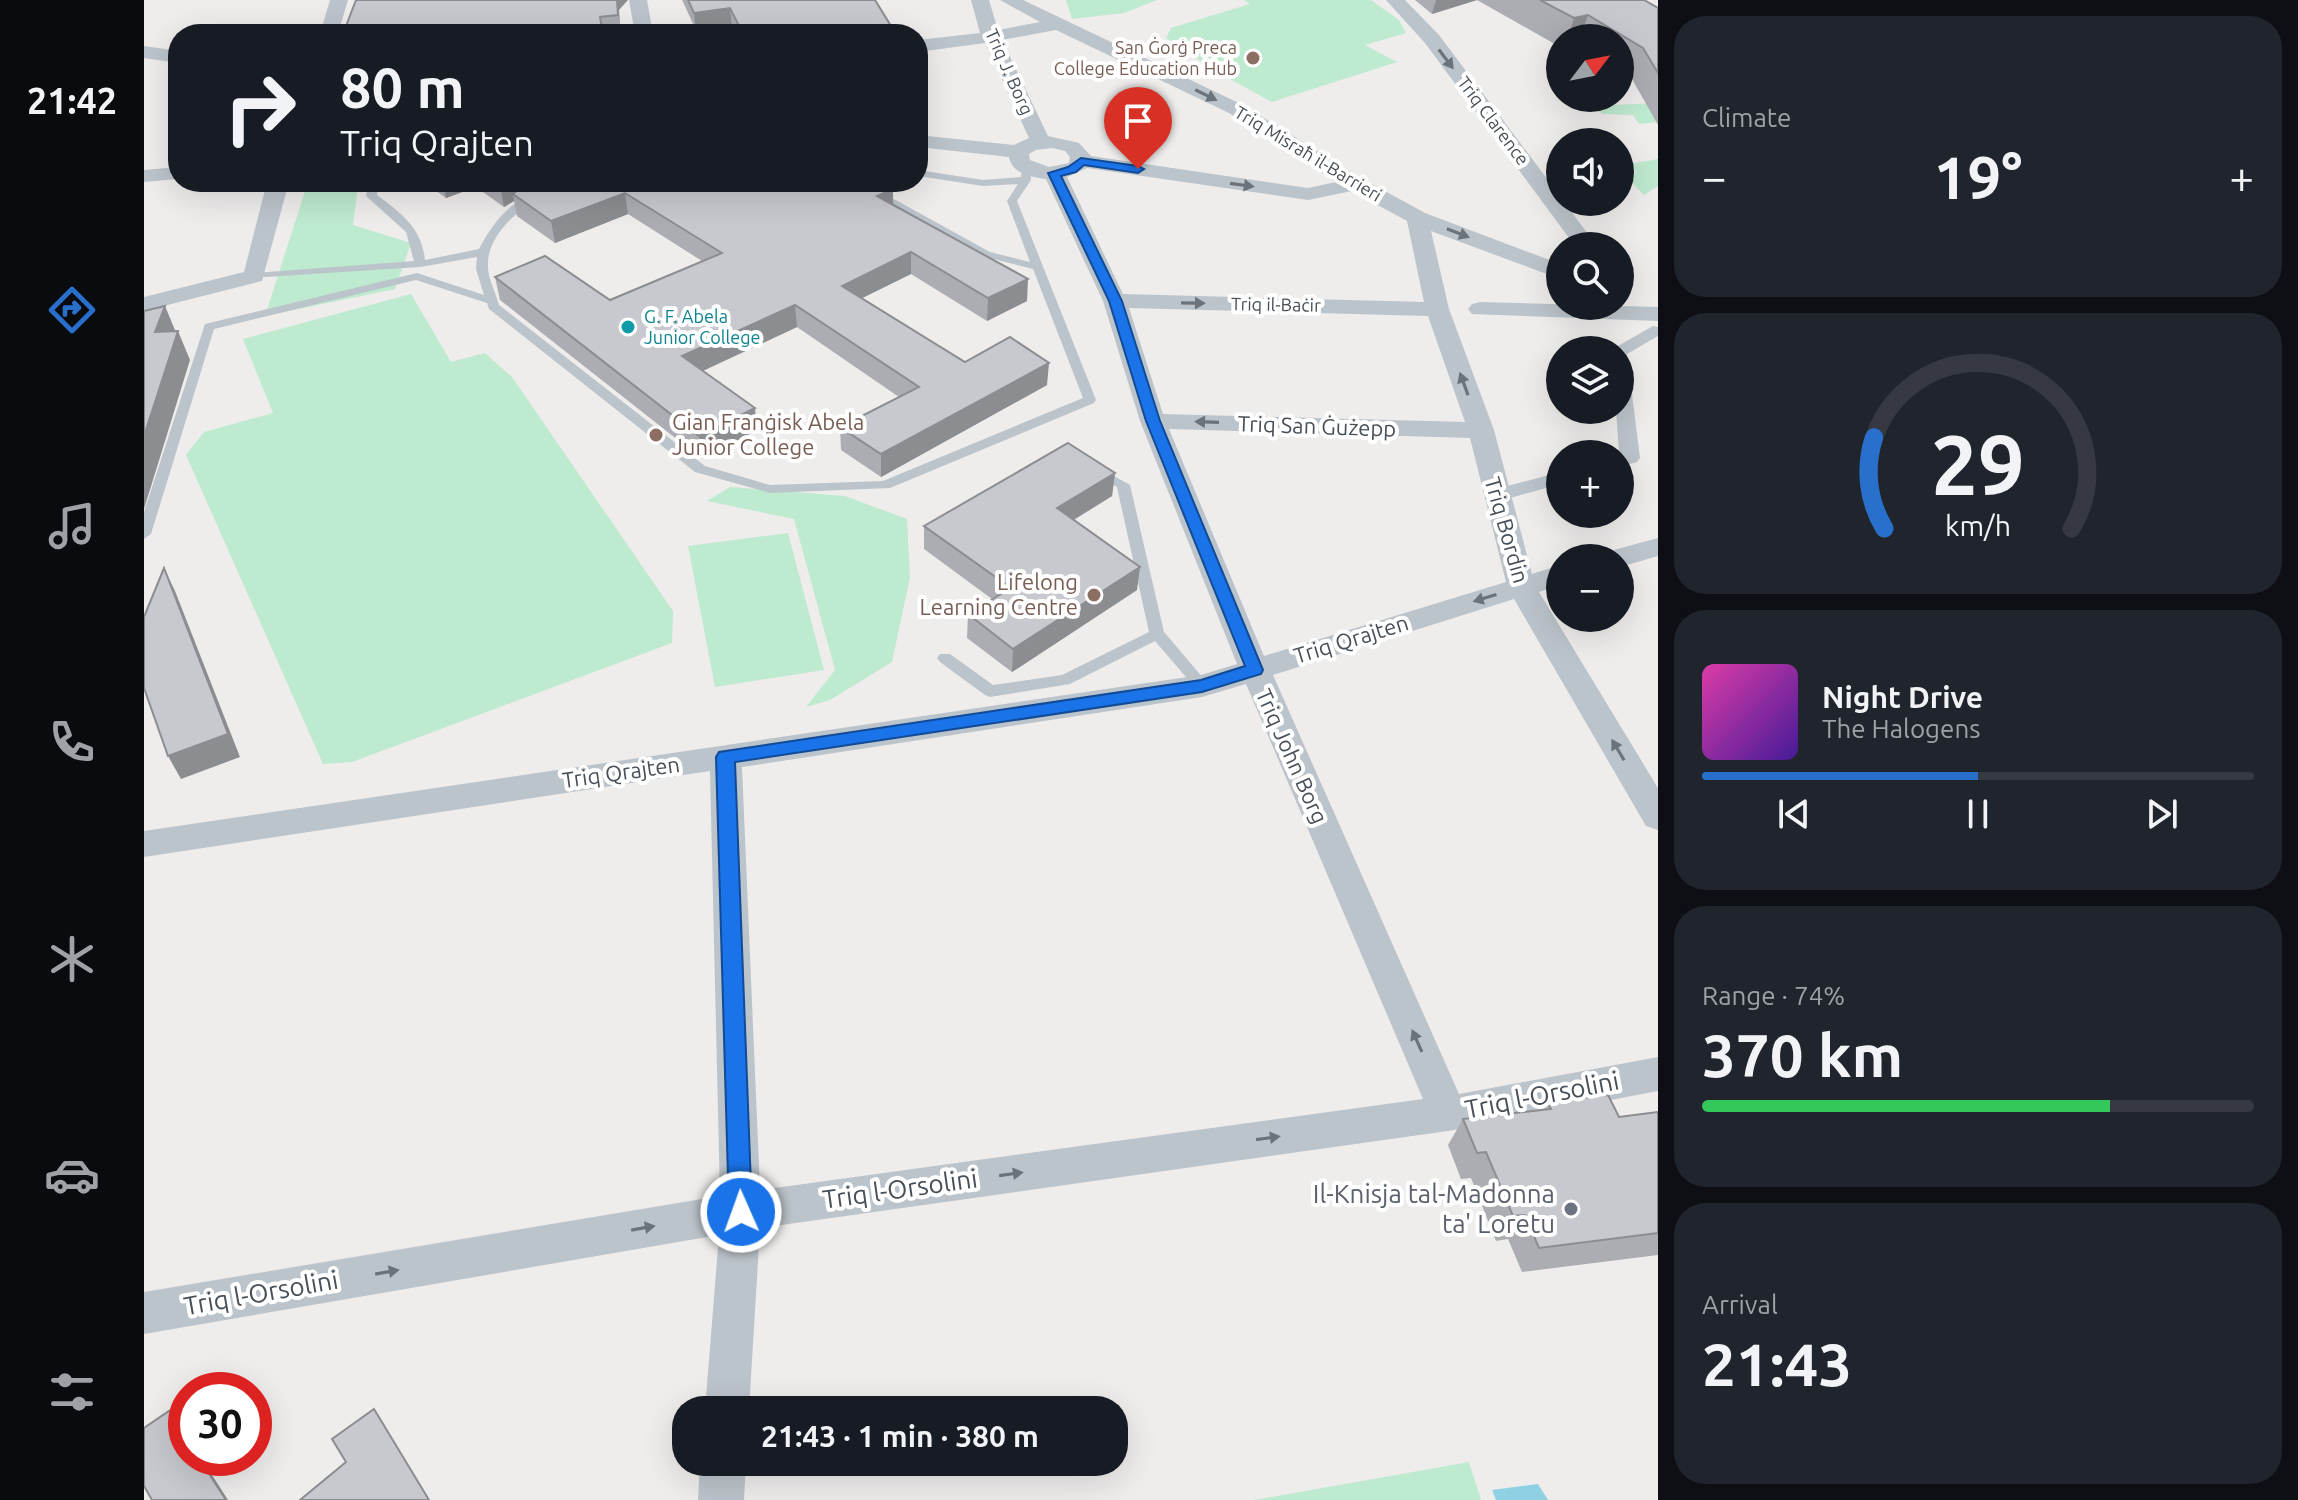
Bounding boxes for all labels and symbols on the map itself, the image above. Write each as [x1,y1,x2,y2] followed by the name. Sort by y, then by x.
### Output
[1546,24,1634,112] north arrow
[982,26,1038,118] street label: Triq J. Borg
[1054,37,1237,78] place label: San Ġorġ Preca College Education Hub
[1244,49,1262,67] marker: San Ġorġ Preca College Education Hub
[1438,49,1454,69] one-way arrow
[1454,72,1534,169] street label: Triq Clarence
[1104,87,1172,169] pin
[1195,88,1218,102] one-way arrow
[1232,101,1386,205] street label: Triq Misraħ il-Barrieri
[1230,179,1255,192] one-way arrow
[1446,227,1470,240] one-way arrow
[1231,293,1321,315] street label: Triq il-Baċir
[1181,296,1206,309] one-way arrow
[644,306,760,347] place label: G. F. Abela Junior College
[619,318,637,336] marker: G. F. Abela Junior College
[1458,372,1470,396] one-way arrow
[672,409,864,459] place label: Gian Franġisk Abela Junior College
[1237,410,1397,441] street label: Triq San Ġużepp
[1194,416,1219,429] one-way arrow
[647,426,665,444] marker: Gian Franġisk Abela Junior College
[1480,474,1535,586] street label: Triq Bordin
[920,569,1078,619] place label: Lifelong Learning Centre
[1085,586,1103,604] marker: Lifelong Learning Centre
[1473,592,1497,604] one-way arrow
[1291,609,1411,668] street label: Triq Qrajten
[1252,685,1333,827] street label: Triq John Borg
[1611,739,1625,761] one-way arrow
[561,751,681,792] street label: Triq Qrajten
[1411,1030,1424,1053] one-way arrow
[1463,1065,1621,1124] street label: Triq l-Orsolini
[1256,1131,1281,1144] one-way arrow
[821,1163,979,1214] street label: Triq l-Orsolini
[999,1167,1024,1180] one-way arrow
[699,1170,783,1254] position arrow
[1313,1179,1555,1238] place label: Il-Knisja tal-Madonna ta' Loretu
[1562,1200,1580,1218] marker: Il-Knisja tal-Madonna ta' Loretu
[631,1222,656,1234] one-way arrow
[182,1265,340,1320] street label: Triq l-Orsolini
[374,1265,399,1277] one-way arrow
[168,1372,272,1476] speed limit sign: 30

